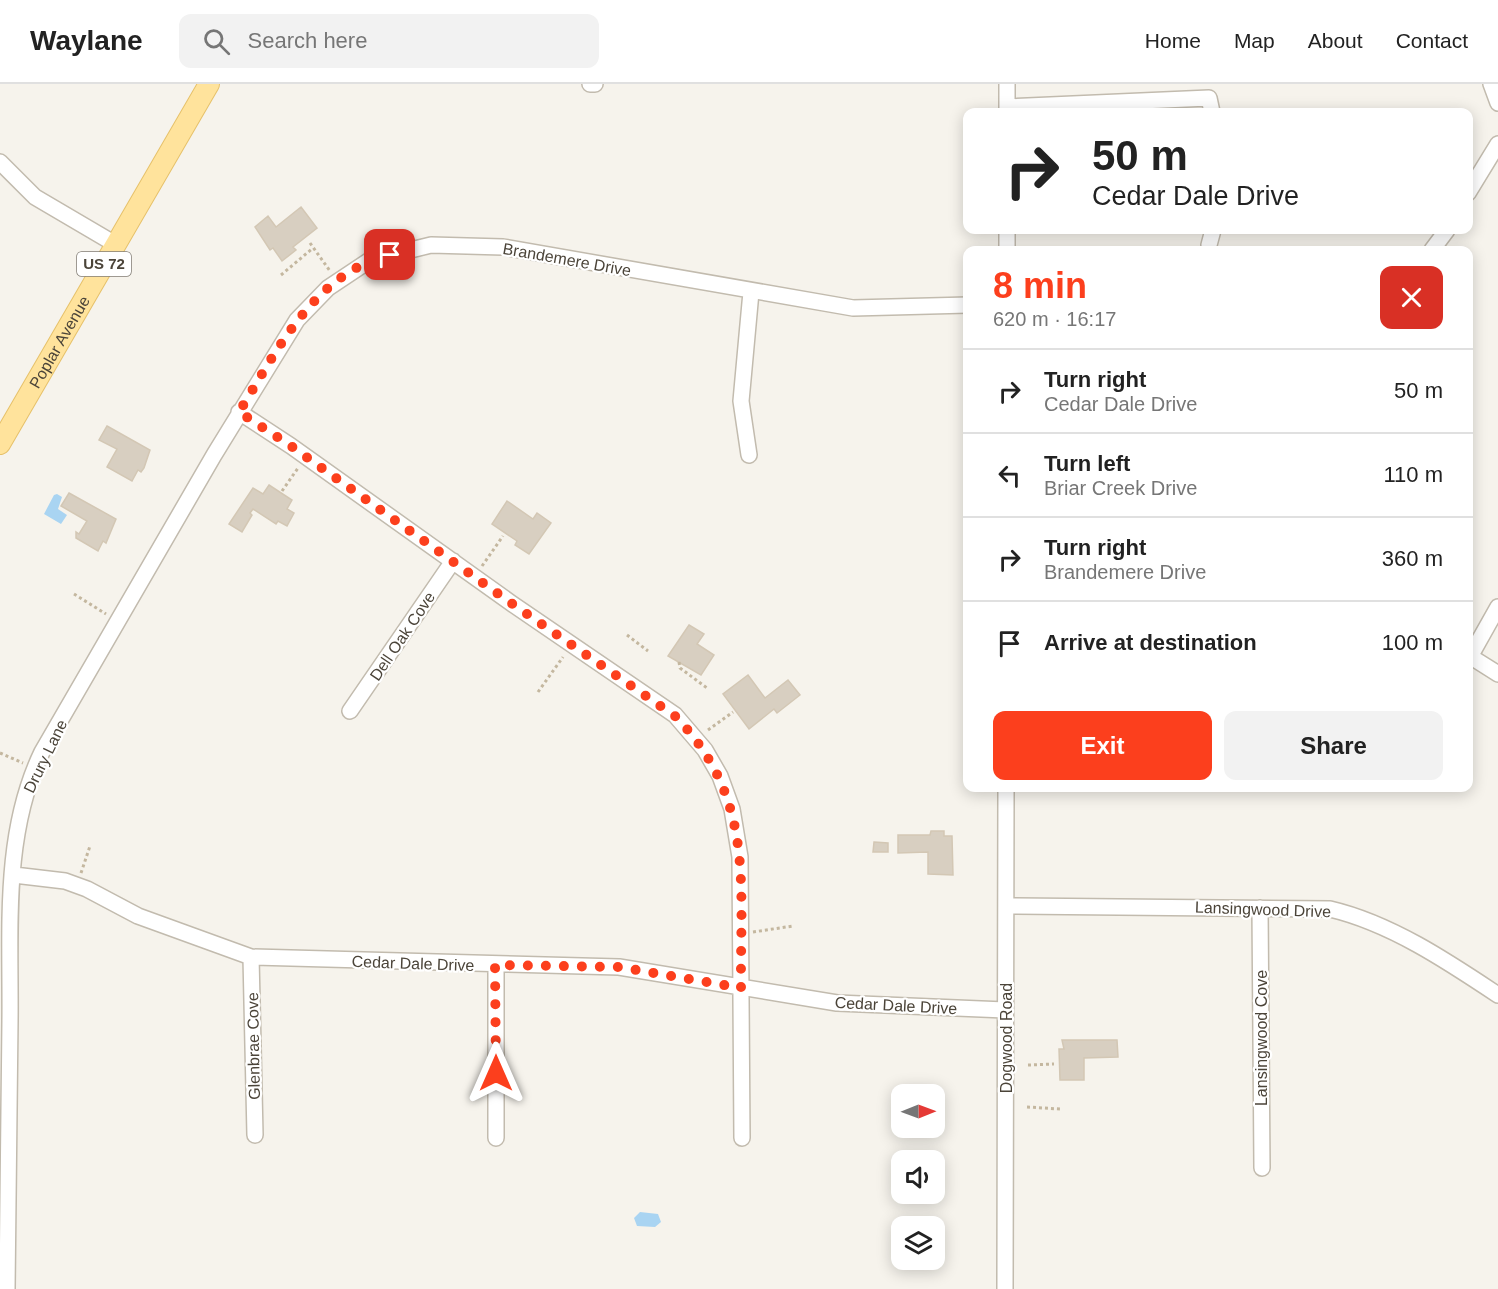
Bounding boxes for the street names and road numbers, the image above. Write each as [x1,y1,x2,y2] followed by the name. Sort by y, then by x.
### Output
[502,240,632,279] street label: Brandemere Drive
[77,252,131,276] road number: US 72
[26,293,93,391] street label: Poplar Avenue
[367,589,438,684] street label: Dell Oak Cove
[20,717,70,796] street label: Drury Lane
[1195,899,1331,920] street label: Lansingwood Drive
[351,953,475,974] street label: Cedar Dale Drive
[1253,970,1270,1106] street label: Lansingwood Cove
[998,983,1015,1093] street label: Dogwood Road
[244,992,263,1100] street label: Glenbrae Cove
[834,994,958,1017] street label: Cedar Dale Drive

